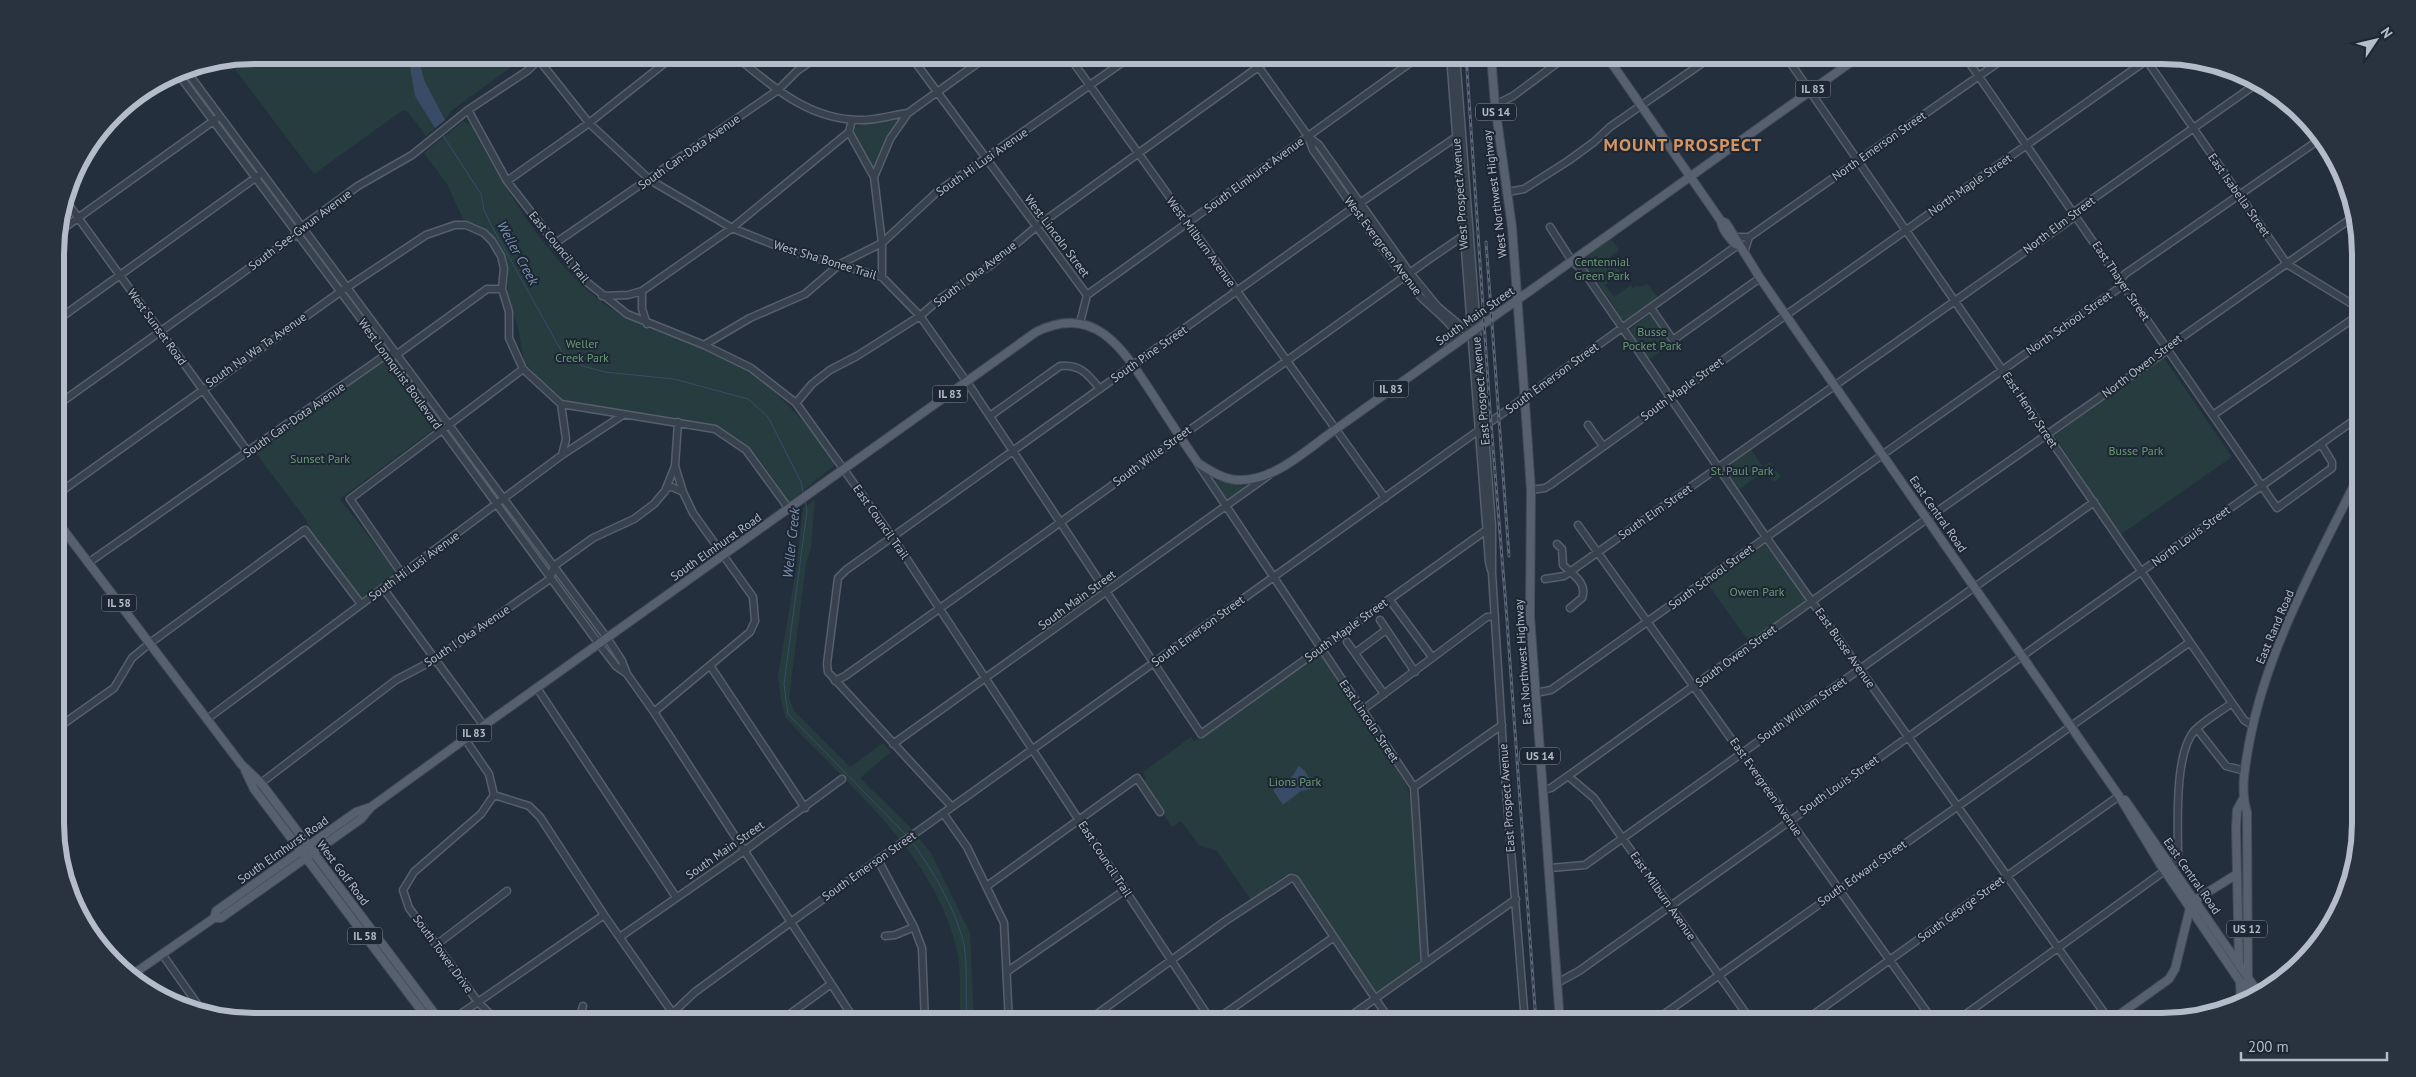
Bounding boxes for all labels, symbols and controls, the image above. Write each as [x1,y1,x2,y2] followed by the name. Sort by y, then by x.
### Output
[2351,15,2401,65] north arrow
[2377,24,2397,41] text: N
[1796,80,1830,98] road number: IL 83
[1476,104,1516,120] road number: US 14
[1829,108,1928,184] street label: North Emerson Street
[635,111,743,192] street label: South Can-Dota Avenue
[933,124,1030,199] street label: South Hi Lusi Avenue
[1479,129,1510,259] street label: West Northwest Highway
[1201,133,1306,216] street label: South Elmhurst Avenue
[1604,133,1762,156] district label: MOUNT PROSPECT
[1448,138,1471,250] street label: West Prospect Avenue
[1925,150,2014,219] street label: North Maple Street
[2205,150,2274,239] street label: East Isabella Street
[245,186,354,273] street label: South See-Gwun Avenue
[1022,192,1093,280] street label: West Lincoln Street
[1341,193,1425,298] street label: West Evergreen Avenue
[2020,193,2098,257] street label: North Elm Street
[1164,194,1239,290] street label: West Milburn Avenue
[526,208,593,286] street label: East Council Trail
[493,218,543,289] water label: Weller Creek
[772,237,879,282] street label: West Sha Bonee Trail
[930,238,1019,310] street label: South I Oka Avenue
[2089,238,2154,323] street label: East Thayer Street
[1574,254,1630,283] park label: Centennial Green Park
[1433,283,1517,348] street label: South Main Street
[125,285,190,368] street label: West Sunset Road
[2023,287,2115,358] street label: North School Street
[202,309,309,390] street label: South Na Wa Ta Avenue
[355,316,446,432] street label: West Lonnquist Boulevard
[1108,322,1190,385] street label: South Pine Street
[1622,324,1682,353] park label: Busse Pocket Park
[2099,331,2185,401] street label: North Owen Street
[555,336,609,365] park label: Weller Creek Park
[1468,336,1493,446] street label: East Prospect Avenue
[1502,339,1601,416] street label: South Emerson Street
[1637,354,1726,424] street label: South Maple Street
[1999,369,2061,451] street label: East Henry Street
[240,379,348,460] street label: South Can-Dota Avenue
[1374,380,1408,398] road number: IL 83
[932,386,968,402] road number: IL 83
[1110,422,1194,489] street label: South Wille Street
[2109,443,2164,458] park label: Busse Park
[290,451,350,466] park label: Sunset Park
[1711,463,1774,478] park label: St. Paul Park
[1906,473,1970,555] street label: East Central Road
[850,481,913,562] street label: East Council Trail
[1615,481,1695,543] street label: South Elm Street
[2149,502,2233,569] street label: North Louis Street
[778,506,804,579] water label: Weller Creek
[667,510,764,584] street label: South Elmhurst Road
[365,528,462,604] street label: South Hi Lusi Avenue
[1665,541,1756,613] street label: South School Street
[1035,566,1118,633] street label: South Main Street
[1730,584,1785,599] park label: Owen Park
[2252,587,2297,666] street label: East Rand Road
[1148,592,1247,669] street label: South Emerson Street
[102,594,136,612] road number: IL 58
[1301,595,1390,665] street label: South Maple Street
[1511,598,1534,725] street label: East Northwest Highway
[421,601,512,670] street label: South I Oka Avenue
[1812,605,1879,691] street label: East Busse Avenue
[1692,621,1779,690] street label: South Owen Street
[1754,673,1849,746] street label: South William Street
[1336,677,1403,765] street label: East Lincoln Street
[456,724,492,741] road number: IL 83
[1727,735,1806,839] street label: East Evergreen Avenue
[1495,743,1518,853] street label: East Prospect Avenue
[1520,748,1560,764] road number: US 14
[1796,752,1881,818] street label: South Louis Street
[1269,774,1322,789] park label: Lions Park
[234,813,331,887] street label: South Elmhurst Road
[683,817,767,882] street label: South Main Street
[1075,818,1136,900] street label: East Council Trail
[819,828,919,904] street label: South Emerson Street
[2160,835,2224,917] street label: East Central Road
[1814,836,1909,909] street label: South Edward Street
[314,837,373,908] street label: West Golf Road
[1627,848,1700,943] street label: East Milburn Avenue
[1915,872,2007,945] street label: South George Street
[410,912,477,996] street label: South Tower Drive
[2227,921,2267,938] road number: US 12
[348,928,382,944] road number: IL 58
[2241,1030,2387,1062] scale bar
[2248,1037,2289,1056] text: 200 m

